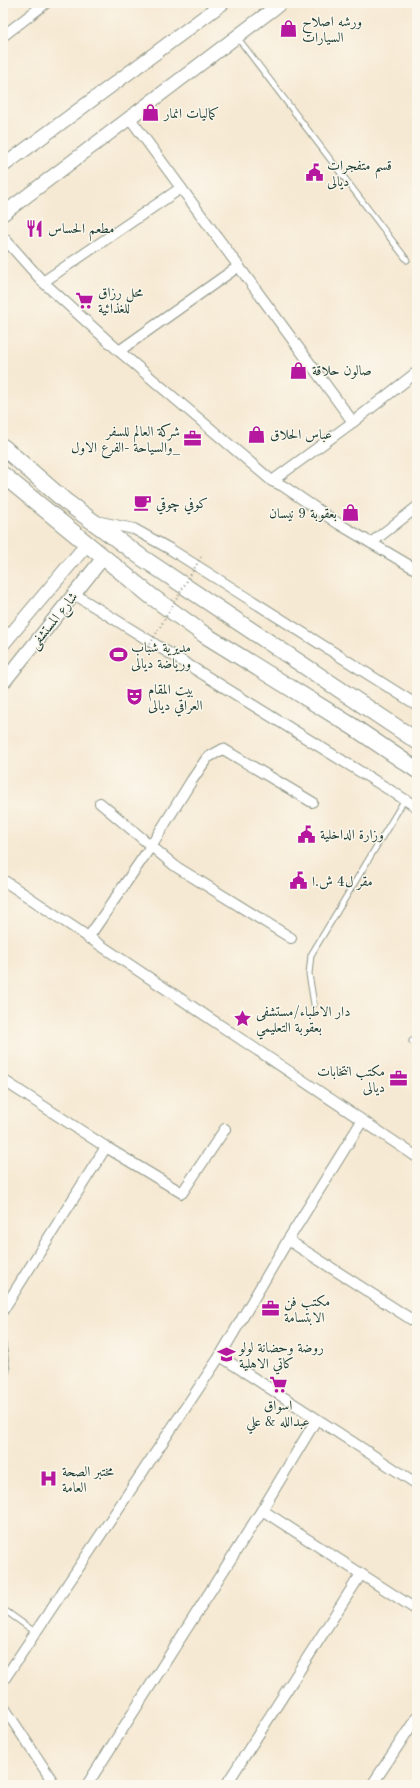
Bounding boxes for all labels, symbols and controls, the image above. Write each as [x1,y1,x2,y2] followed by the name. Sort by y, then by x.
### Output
[302,15,362,46] place label: ورشه اصلاح السيارات
[279,19,299,39] shop icon: ورشه اصلاح السيارات
[141,103,161,123] shop icon: كماليات انمار
[162,106,219,122] place label: كماليات انمار
[327,159,392,190] place label: قسم متفجرات ديالى
[304,163,324,183] public building icon: قسم متفجرات ديالى
[25,218,45,238] restaurant icon: مطعم الحساس
[48,222,114,242] place label: مطعم الحساس
[98,286,144,316] place label: محل رزاق للغذائية
[75,290,95,310] supermarket icon: محل رزاق للغذائية
[289,360,309,380] shop icon: صالون حلاقة
[312,364,372,379] place label: صالون حلاقة
[71,423,181,459] place label: شركة العالم للسفر والسياحة -الفرع الاول_
[247,424,267,444] shop icon: عباس الحلاق
[270,428,332,443] place label: عباس الحلاق
[183,429,203,449] office icon: شركة العالم للسفر والسياحة -الفرع الاول_
[133,493,153,513] cafe icon: كوفي چوقي
[156,497,208,515] place label: كوفي چوقي
[340,503,360,523] shop icon: بعقوبة 9 نيسان
[269,507,337,522] place label: بعقوبة 9 نيسان
[27,590,84,654] street label: شارع المستشفى
[131,641,191,672] place label: مديرية شباب ورياضة ديالى
[108,645,128,665] sports icon: مديرية شباب ورياضة ديالى
[148,683,203,717] place label: بيت المقام العراقي ديالى
[125,687,145,707] theatre icon: بيت المقام العراقي ديالى
[297,824,317,844] public building icon: وزارة الداخلية
[320,828,384,843] place label: وزارة الداخلية
[289,871,309,891] public building icon: مقر ل4 ش.ا
[312,875,373,890] place label: مقر ل4 ش.ا
[256,1005,350,1040] place label: دار الاطباء/مستشفى بعقوبة التعليمي
[233,1009,253,1029] place icon: دار الاطباء/مستشفى بعقوبة التعليمي
[317,1064,385,1096] place label: مكتب انتخابات ديالى
[388,1069,408,1089] office icon: مكتب انتخابات ديالى
[284,1294,330,1326] place label: مكتب فن الابتسامة
[261,1299,281,1319] office icon: مكتب فن الابتسامة
[237,1341,324,1375] place label: روضة وحضانة لولو كاتي الاهلية
[216,1345,236,1365] school or university icon: روضة وحضانة لولو كاتي الاهلية
[268,1375,288,1395] supermarket icon: اسواق عبدالله & علي
[246,1399,310,1434] place label: اسواق عبدالله & علي
[62,1465,114,1495] place label: مختبر الصحة العامة
[39,1469,59,1489] hospital icon: مختبر الصحة العامة

